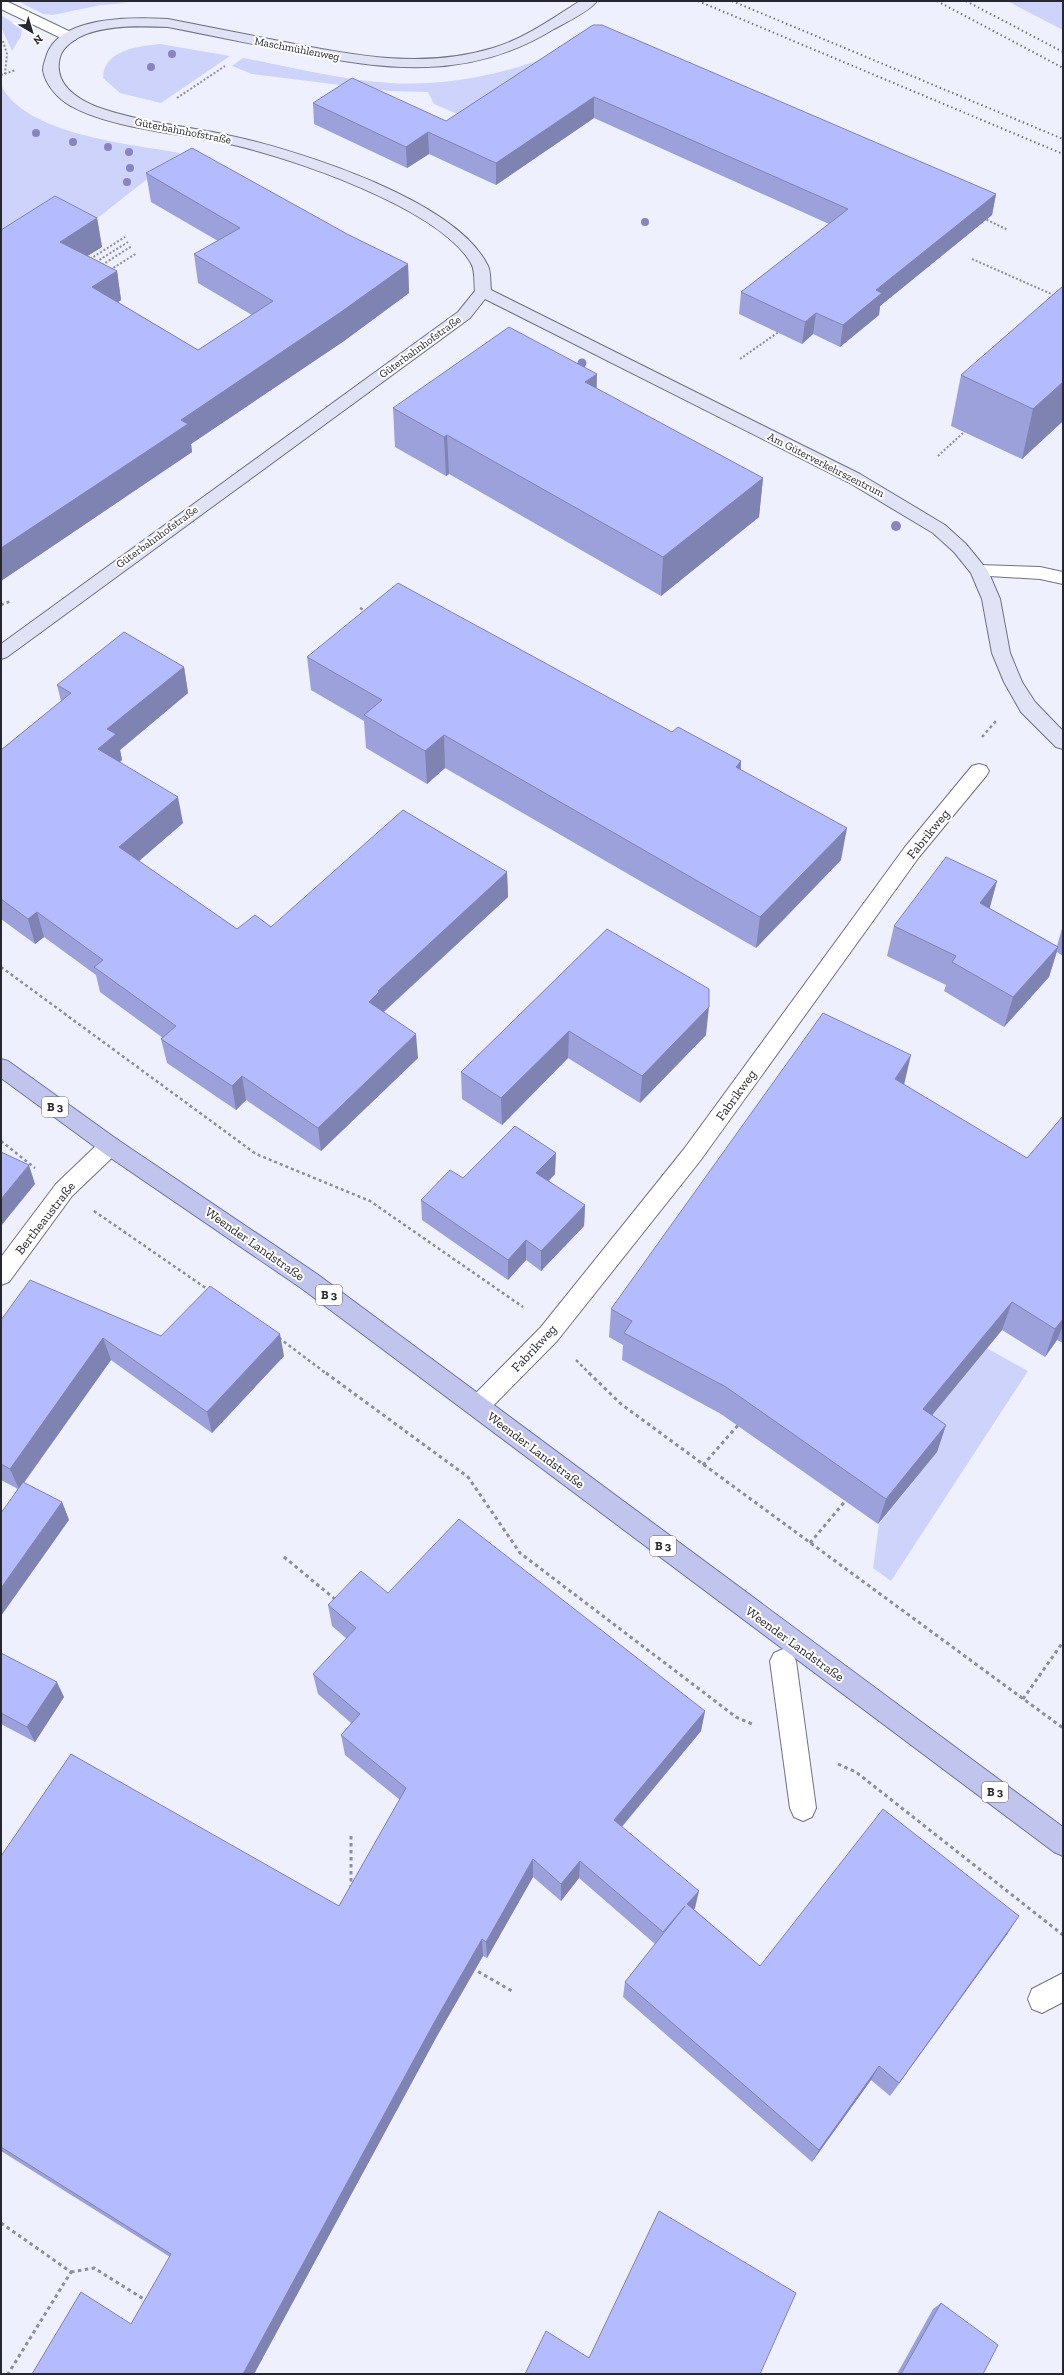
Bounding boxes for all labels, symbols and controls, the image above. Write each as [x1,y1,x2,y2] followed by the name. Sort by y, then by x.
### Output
[12,12,52,52] north arrow
[30,32,45,48] text: N
[253,34,341,64] street label: Maschmühlenweg
[134,115,232,147] street label: Güterbahnhofstraße
[377,313,463,381] street label: Güterbahnhofstraße
[766,430,887,500] street label: Am Güterverkehrszentrum
[114,503,200,571] street label: Güterbahnhofstraße
[904,806,952,862] street label: Fabrikweg
[713,1067,759,1123] street label: Fabrikweg
[42,1097,68,1117] road number: B 3
[12,1179,78,1257] street label: Bertheaustraße
[203,1204,307,1284] street label: Weender Landstraße
[316,1285,342,1305] road number: B 3
[508,1321,560,1375] street label: Fabrikweg
[485,1409,587,1491] street label: Weender Landstraße
[650,1536,676,1556] road number: B 3
[743,1603,847,1685] street label: Weender Landstraße
[982,1782,1008,1802] road number: B 3

